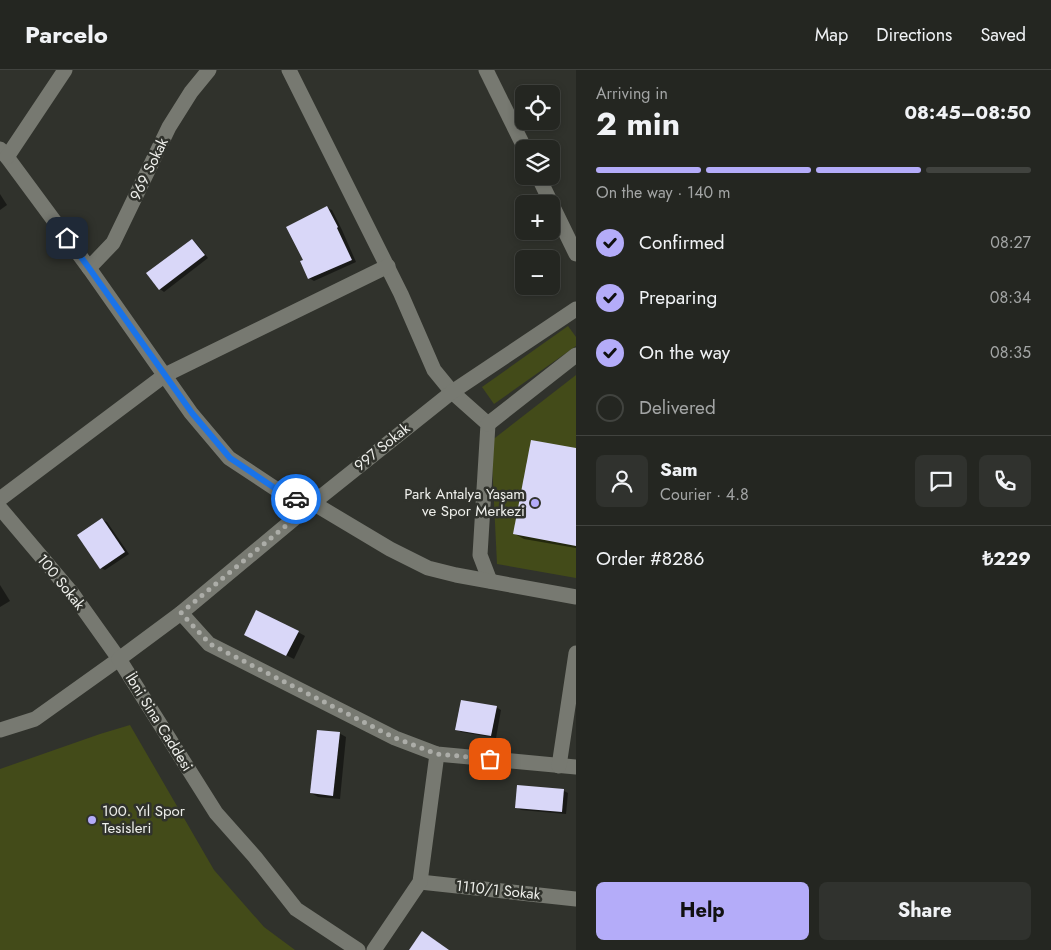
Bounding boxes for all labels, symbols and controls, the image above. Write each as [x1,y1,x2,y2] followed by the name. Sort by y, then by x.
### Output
[25,17,108,52] text: Parcelo
[815,22,848,48] text: Map
[876,22,952,48] text: Directions
[980,22,1026,48] text: Saved
[596,82,668,105] text: Arriving in
[515,85,560,295] map controls
[515,85,560,130] button: locate
[905,99,1031,126] text: 08:45–08:50
[596,101,680,147] text: 2 min
[124,134,174,204] street label: 969 Sokak
[515,140,560,185] button: layers
[596,181,730,204] text: On the way · 140 m
[515,195,560,240] button: +
[46,217,88,259] pin
[53,224,81,252] icon: home
[596,229,624,257] icon: check
[639,229,725,256] text: Confirmed
[990,231,1031,254] text: 08:27
[515,250,560,295] button: −
[596,284,624,312] icon: check
[639,284,717,311] text: Preparing
[990,286,1031,309] text: 08:34
[596,339,624,367] icon: check
[639,339,730,366] text: On the way
[990,341,1031,364] text: 08:35
[639,394,716,421] text: Delivered
[349,417,415,476] street label: 997 Sokak
[596,455,648,507] button: person
[915,455,967,507] button: chat
[979,455,1031,507] button: phone
[660,456,698,483] text: Sam
[271,474,321,524] courier
[404,483,525,522] place label: Park Antalya Yaşam ve Spor Merkezi
[660,483,749,506] text: Courier · 4.8
[282,485,310,513] icon: car
[529,497,541,509] marker: Park Antalya Yaşam ve Spor Merkezi
[596,545,704,572] text: Order #8286
[982,545,1031,572] text: ₺229
[32,549,91,615] street label: 100 Sokak
[120,668,198,776] street label: İbni Sina Caddesi
[469,738,511,780] pin
[476,745,504,773] icon: bag
[102,800,186,839] place label: 100. Yıl Spor Tesisleri
[86,814,98,826] marker: 100. Yıl Spor Tesisleri
[455,875,542,905] street label: 1110/1 Sokak
[596,882,809,940] button: Help
[819,882,1031,940] button: Share

